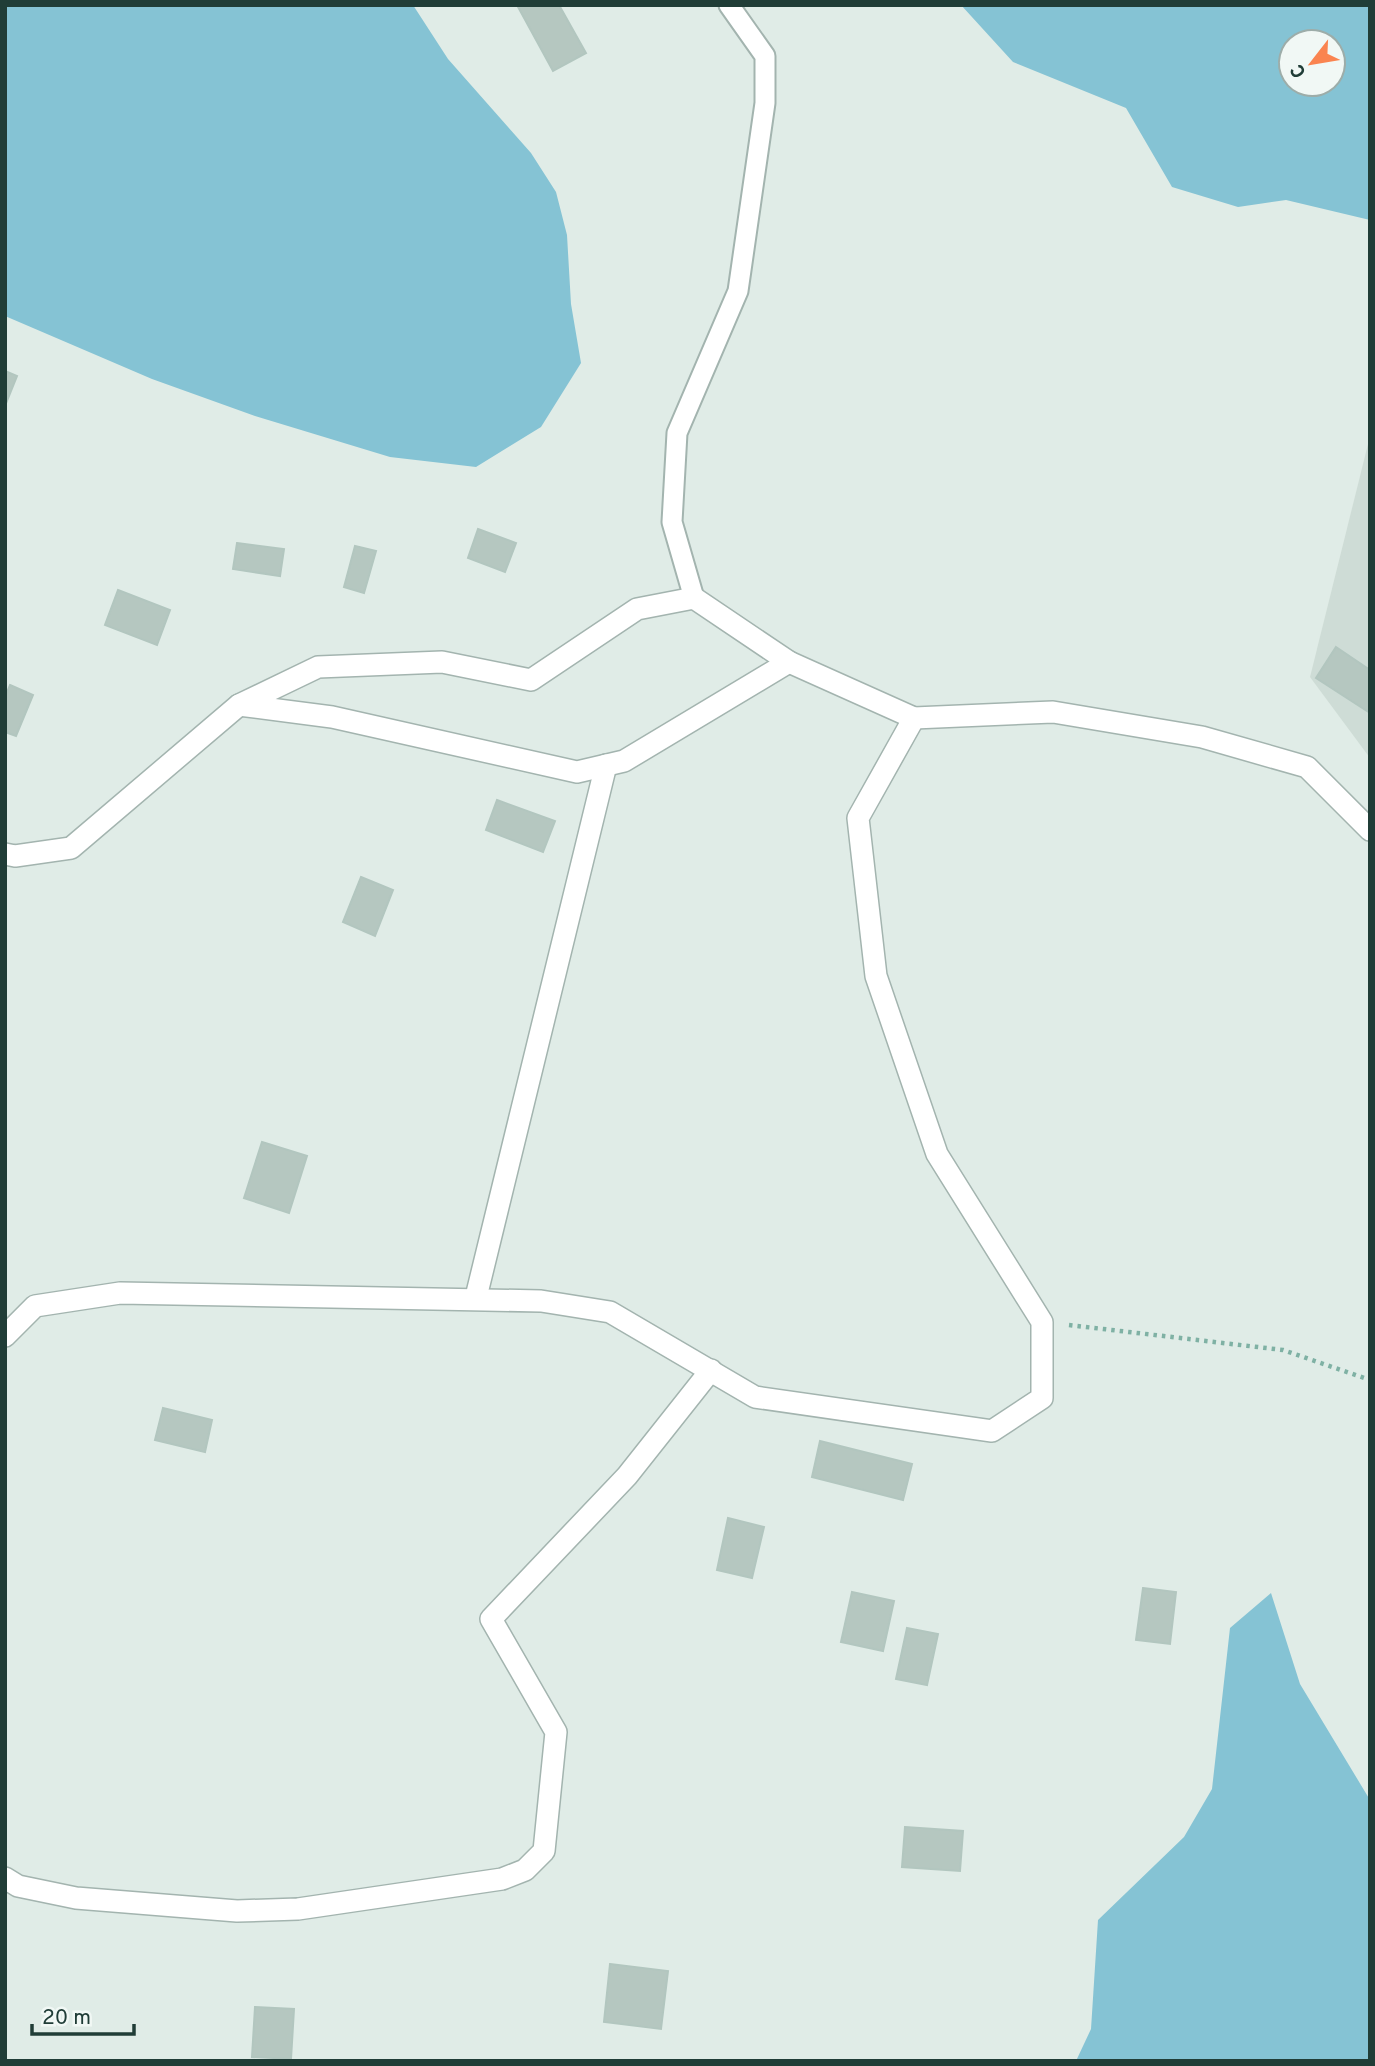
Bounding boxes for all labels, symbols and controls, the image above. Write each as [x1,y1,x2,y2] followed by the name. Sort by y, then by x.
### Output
[1277,28,1347,98] north arrow
[1286,59,1313,82] text: С
[32,1993,133,2037] scale bar
[42,2005,91,2032] text: 20 m

